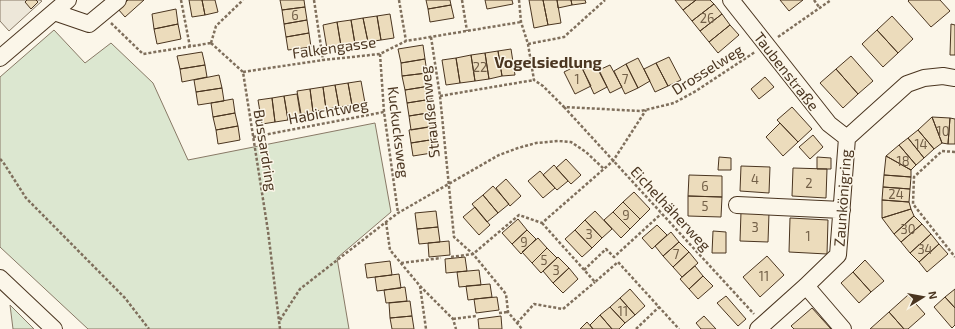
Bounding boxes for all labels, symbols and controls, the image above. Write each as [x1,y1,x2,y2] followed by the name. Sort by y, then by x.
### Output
[291,7,299,23] house number: 6
[700,10,714,26] house number: 26
[751,28,823,114] street label: Taubenstraße
[291,32,377,62] street label: Falkengasse
[668,40,746,98] street label: Drosselweg
[494,52,603,71] district label: Vogelsiedlung
[473,59,487,75] house number: 22
[415,64,443,159] street label: Straußenweg
[574,71,580,87] house number: 1
[622,71,629,87] house number: 7
[384,85,414,179] street label: Kuckucksweg
[287,94,370,128] street label: Habichtweg
[251,108,281,193] street label: Bussardring
[936,123,950,139] house number: 10
[914,136,928,152] house number: 14
[830,148,854,247] street label: Zaunkönigring
[896,153,910,169] house number: 18
[627,162,715,255] street label: Eichelhäherweg
[751,171,759,187] house number: 4
[805,175,813,191] house number: 2
[701,178,709,194] house number: 6
[888,186,904,202] house number: 24
[702,198,709,214] house number: 5
[622,207,630,223] house number: 9
[751,219,759,235] house number: 3
[900,221,916,237] house number: 30
[585,226,593,242] house number: 3
[805,228,811,244] house number: 1
[520,234,528,250] house number: 9
[917,241,933,257] house number: 34
[673,246,680,262] house number: 7
[541,252,548,268] house number: 5
[552,262,560,278] house number: 3
[759,268,769,284] house number: 11
[903,277,943,317] north arrow
[926,290,940,300] text: N
[618,303,628,319] house number: 11

